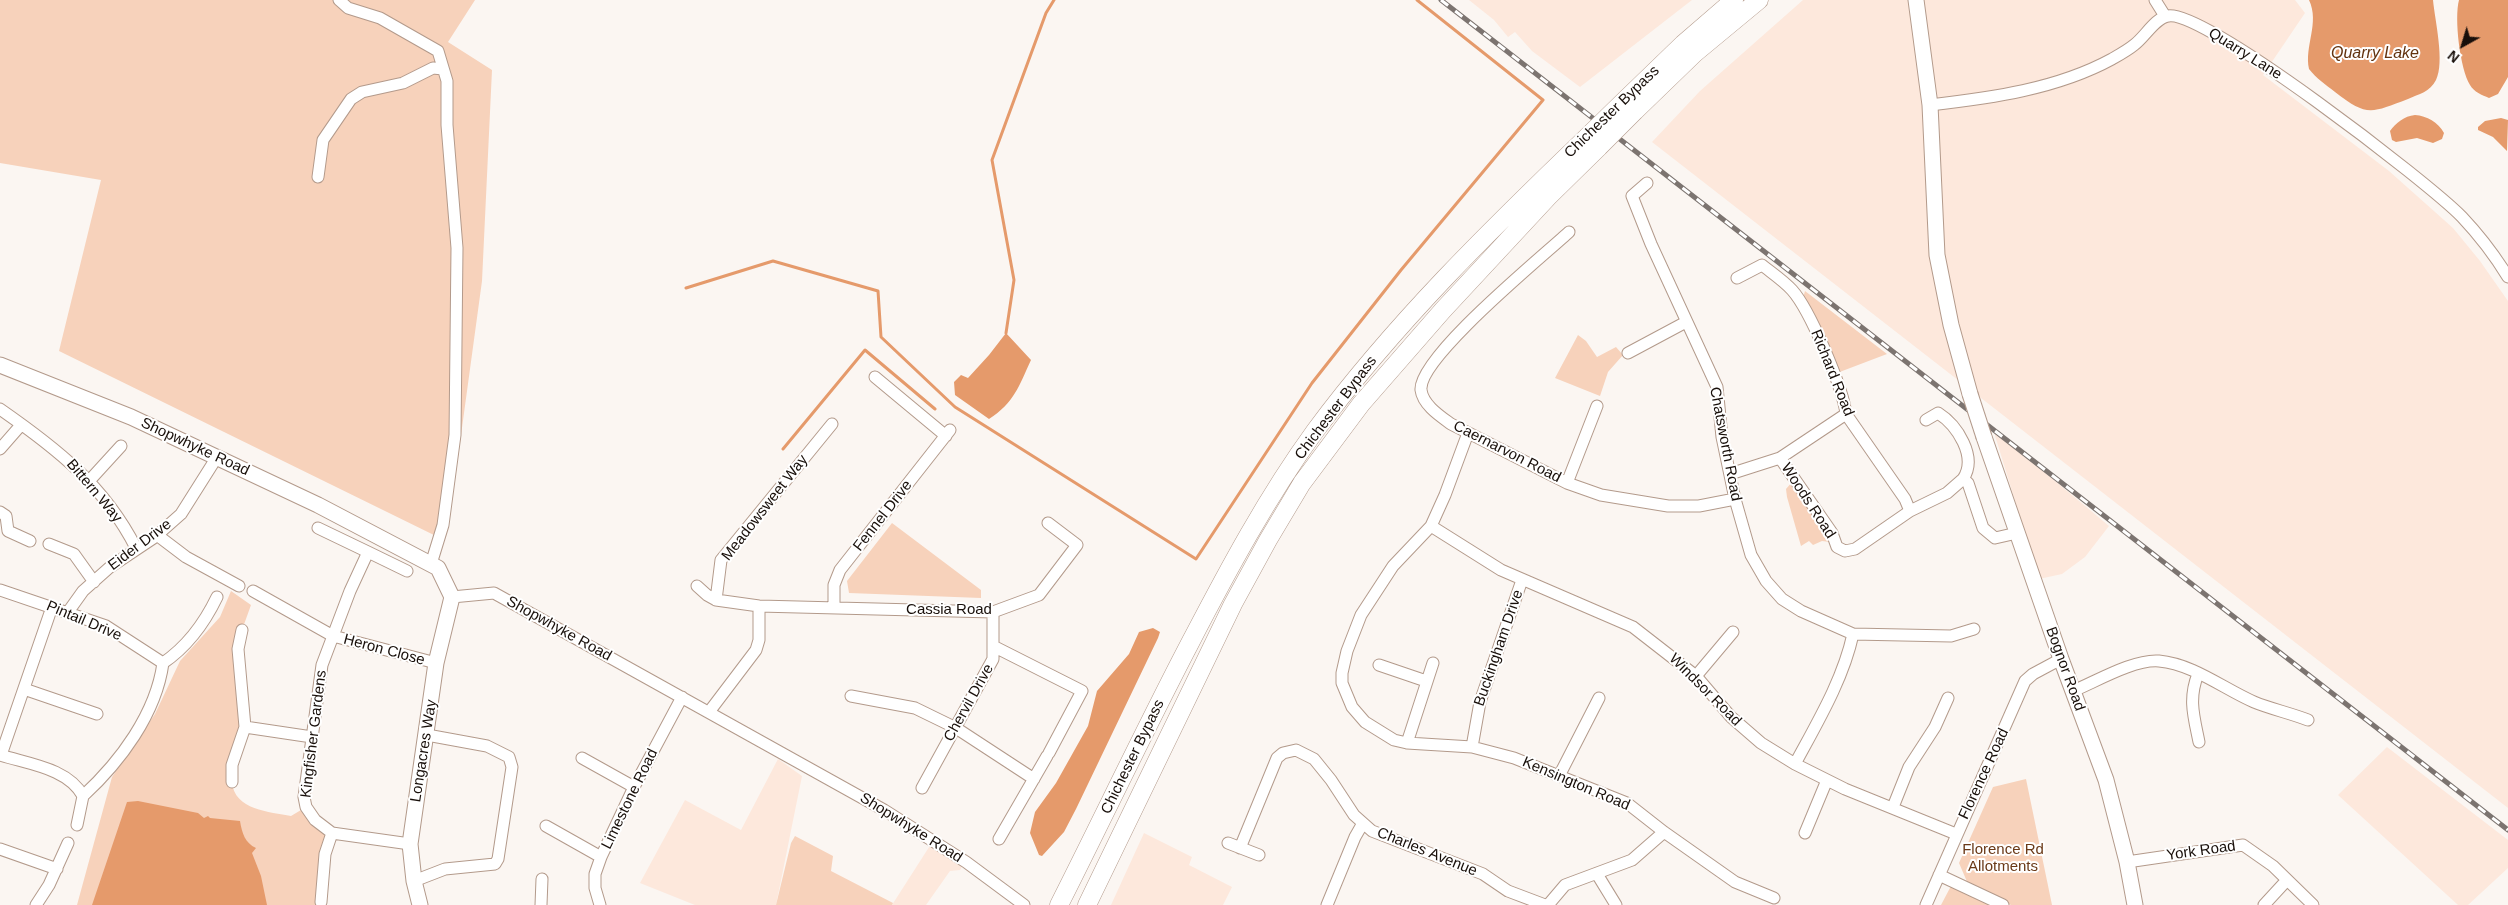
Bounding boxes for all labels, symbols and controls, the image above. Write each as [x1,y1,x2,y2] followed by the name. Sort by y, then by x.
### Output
[2438,20,2488,70] north arrow
[2205,24,2285,84] street label: Quarry Lane
[2331,44,2419,64] water label: Quarry Lake
[2445,47,2463,66] text: N
[1561,62,1663,162] street label: Chichester Bypass
[1806,327,1858,419] street label: Richard Road
[1291,353,1381,463] street label: Chichester Bypass
[1705,385,1745,503] street label: Chatsworth Road
[138,414,252,480] street label: Shopwhyke Road
[1450,417,1564,487] street label: Caernarvon Road
[718,451,812,565] street label: Meadowsweet Way
[62,456,126,526] street label: Bittern Way
[1777,460,1839,542] street label: Woods Road
[850,477,916,555] street label: Fennel Drive
[105,515,175,575] street label: Eider Drive
[1471,588,1527,708] street label: Buckingham Drive
[503,593,615,665] street label: Shopwhyke Road
[44,597,124,645] street label: Pintail Drive
[906,601,992,619] street label: Cassia Road
[2041,624,2089,714] street label: Bognor Road
[341,631,427,669] street label: Heron Close
[1665,650,1745,730] street label: Windsor Road
[940,661,998,745] street label: Chervil Drive
[297,669,331,799] street label: Kingfisher Gardens
[1098,697,1168,817] street label: Chichester Bypass
[407,698,441,804] street label: Longacres Way
[1955,726,2013,822] street label: Florence Road
[598,746,662,852] street label: Limestone Road
[1520,753,1632,815] street label: Kensington Road
[856,789,966,867] street label: Shopwhyke Road
[1374,824,1480,880] street label: Charles Avenue
[2165,837,2237,865] street label: York Road
[1962,841,2044,876] park label: Florence Rd Allotments

